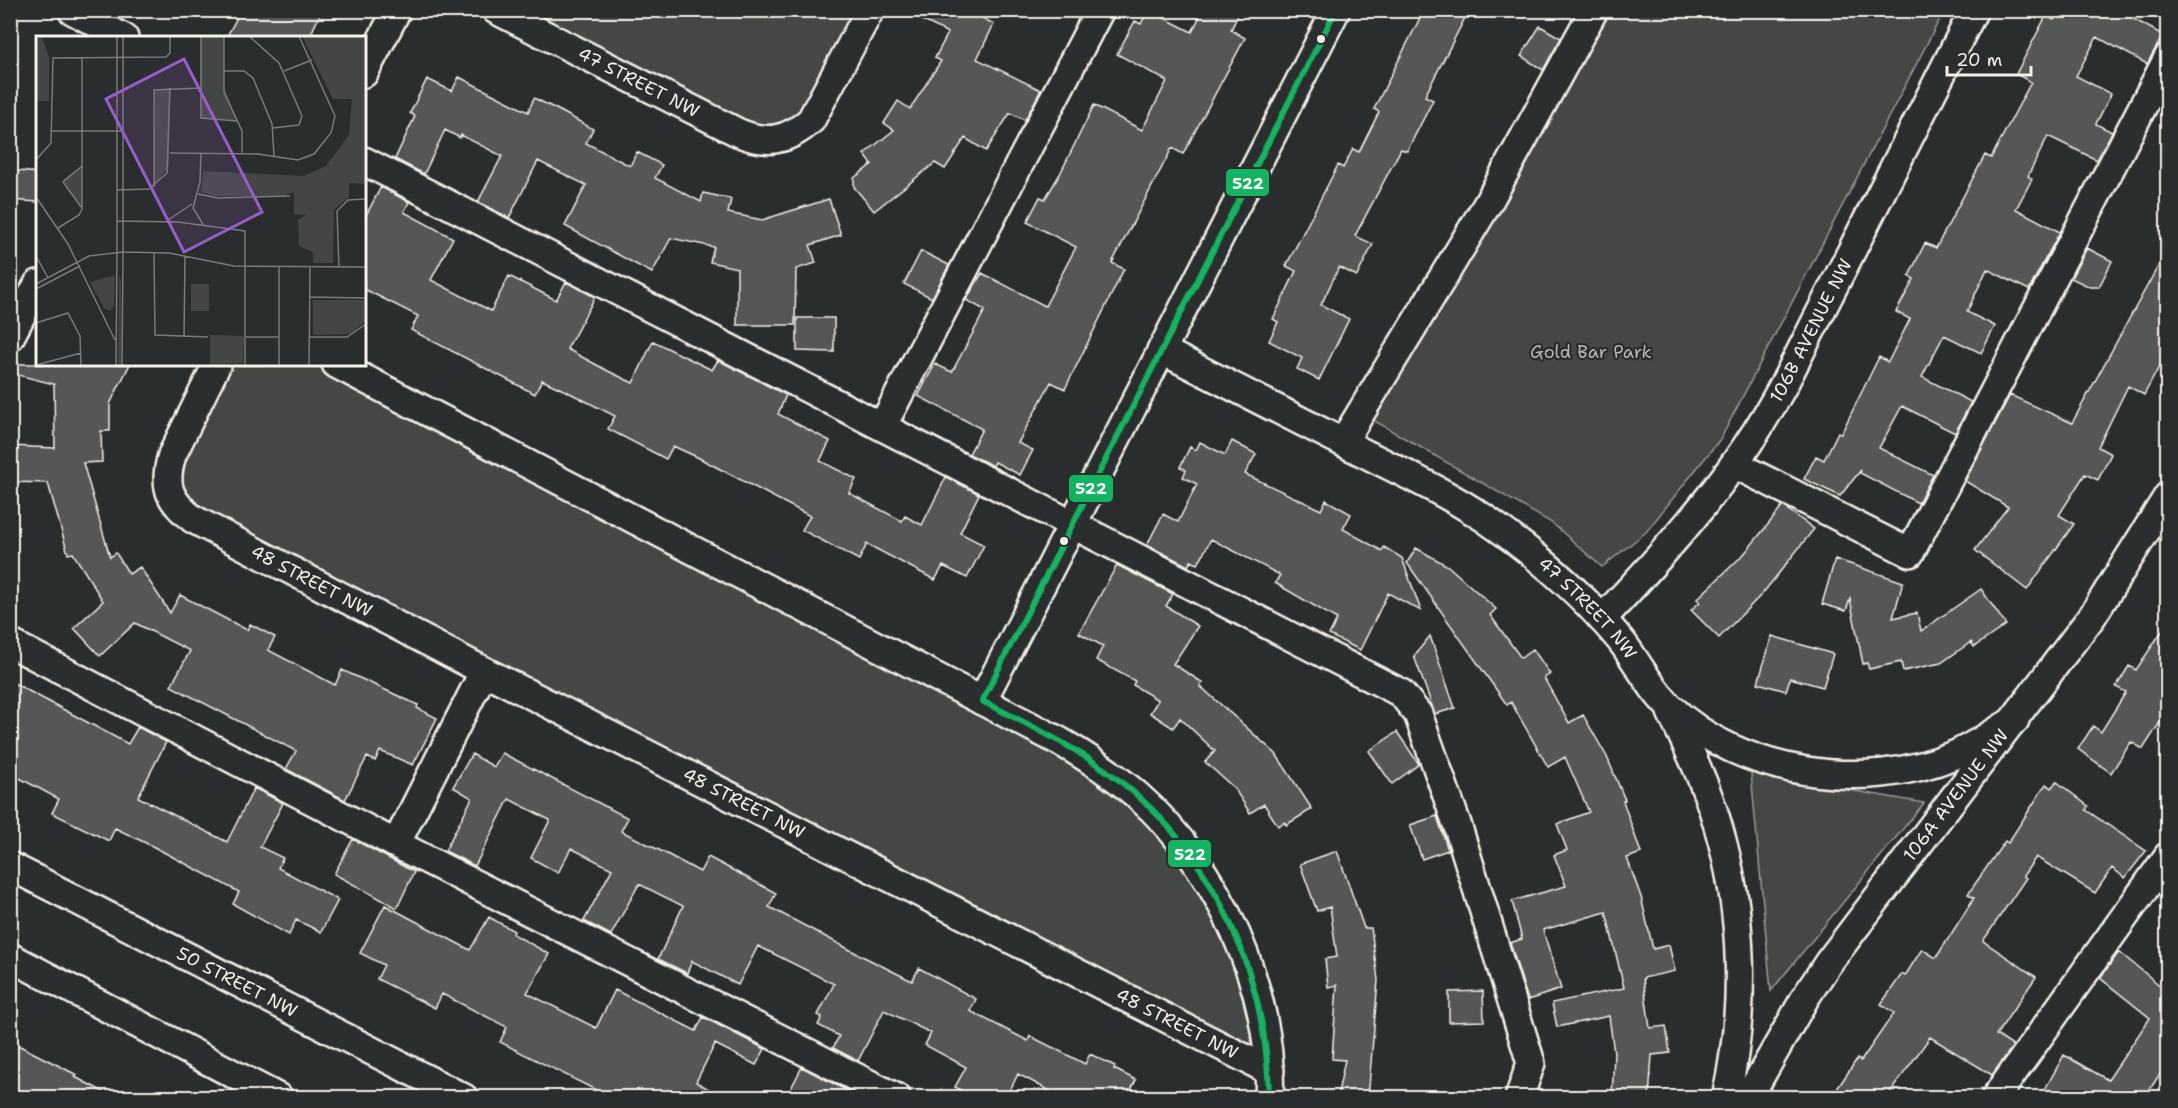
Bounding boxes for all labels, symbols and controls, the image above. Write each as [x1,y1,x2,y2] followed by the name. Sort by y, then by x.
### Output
[1315,33,1327,45] unlabelled marker
[36,36,366,366] inset map
[1947,39,2031,77] scale bar
[574,41,704,123] street label: 47 STREET NW
[1956,48,2002,72] text: 20 m
[1225,168,1270,197] line badge: 522
[1232,173,1264,194] text: 522
[1764,255,1858,407] street label: 106B AVENUE NW
[1530,340,1652,364] park label: Gold Bar Park
[1068,474,1114,503] line badge: 522
[1075,478,1107,499] text: 522
[1058,535,1070,547] unlabelled marker
[247,539,377,623] street label: 48 STREET NW
[1533,552,1642,664] street label: 47 STREET NW
[1898,724,2014,866] street label: 106A AVENUE NW
[679,762,809,844] street label: 48 STREET NW
[1167,839,1212,868] line badge: 522
[1174,844,1206,865] text: 522
[172,941,302,1023] street label: 50 STREET NW
[1112,983,1242,1065] street label: 48 STREET NW

